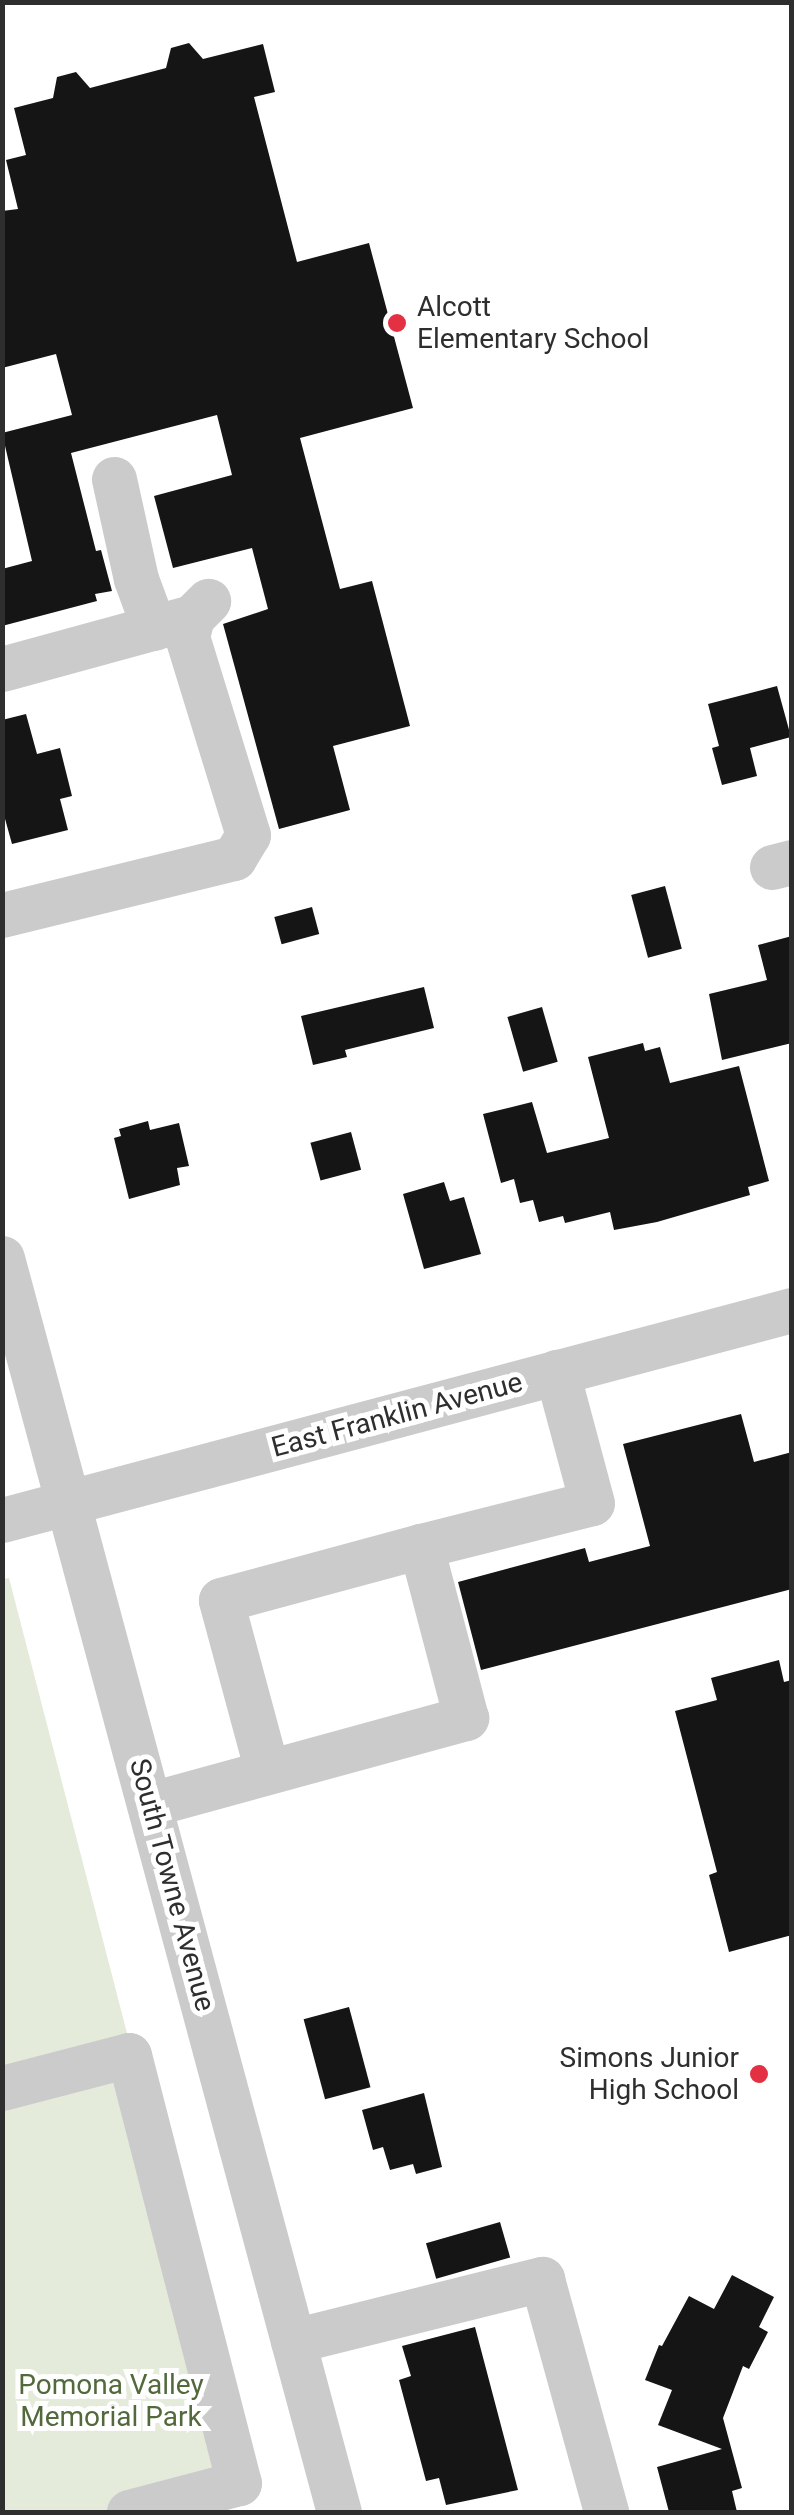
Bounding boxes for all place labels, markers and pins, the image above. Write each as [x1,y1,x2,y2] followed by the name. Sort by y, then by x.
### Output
[417,290,649,356] place label: Alcott Elementary School
[386,312,408,334] marker: Alcott Elementary School
[560,2041,739,2107] place label: Simons Junior High School
[748,2063,770,2085] marker: Simons Junior High School

